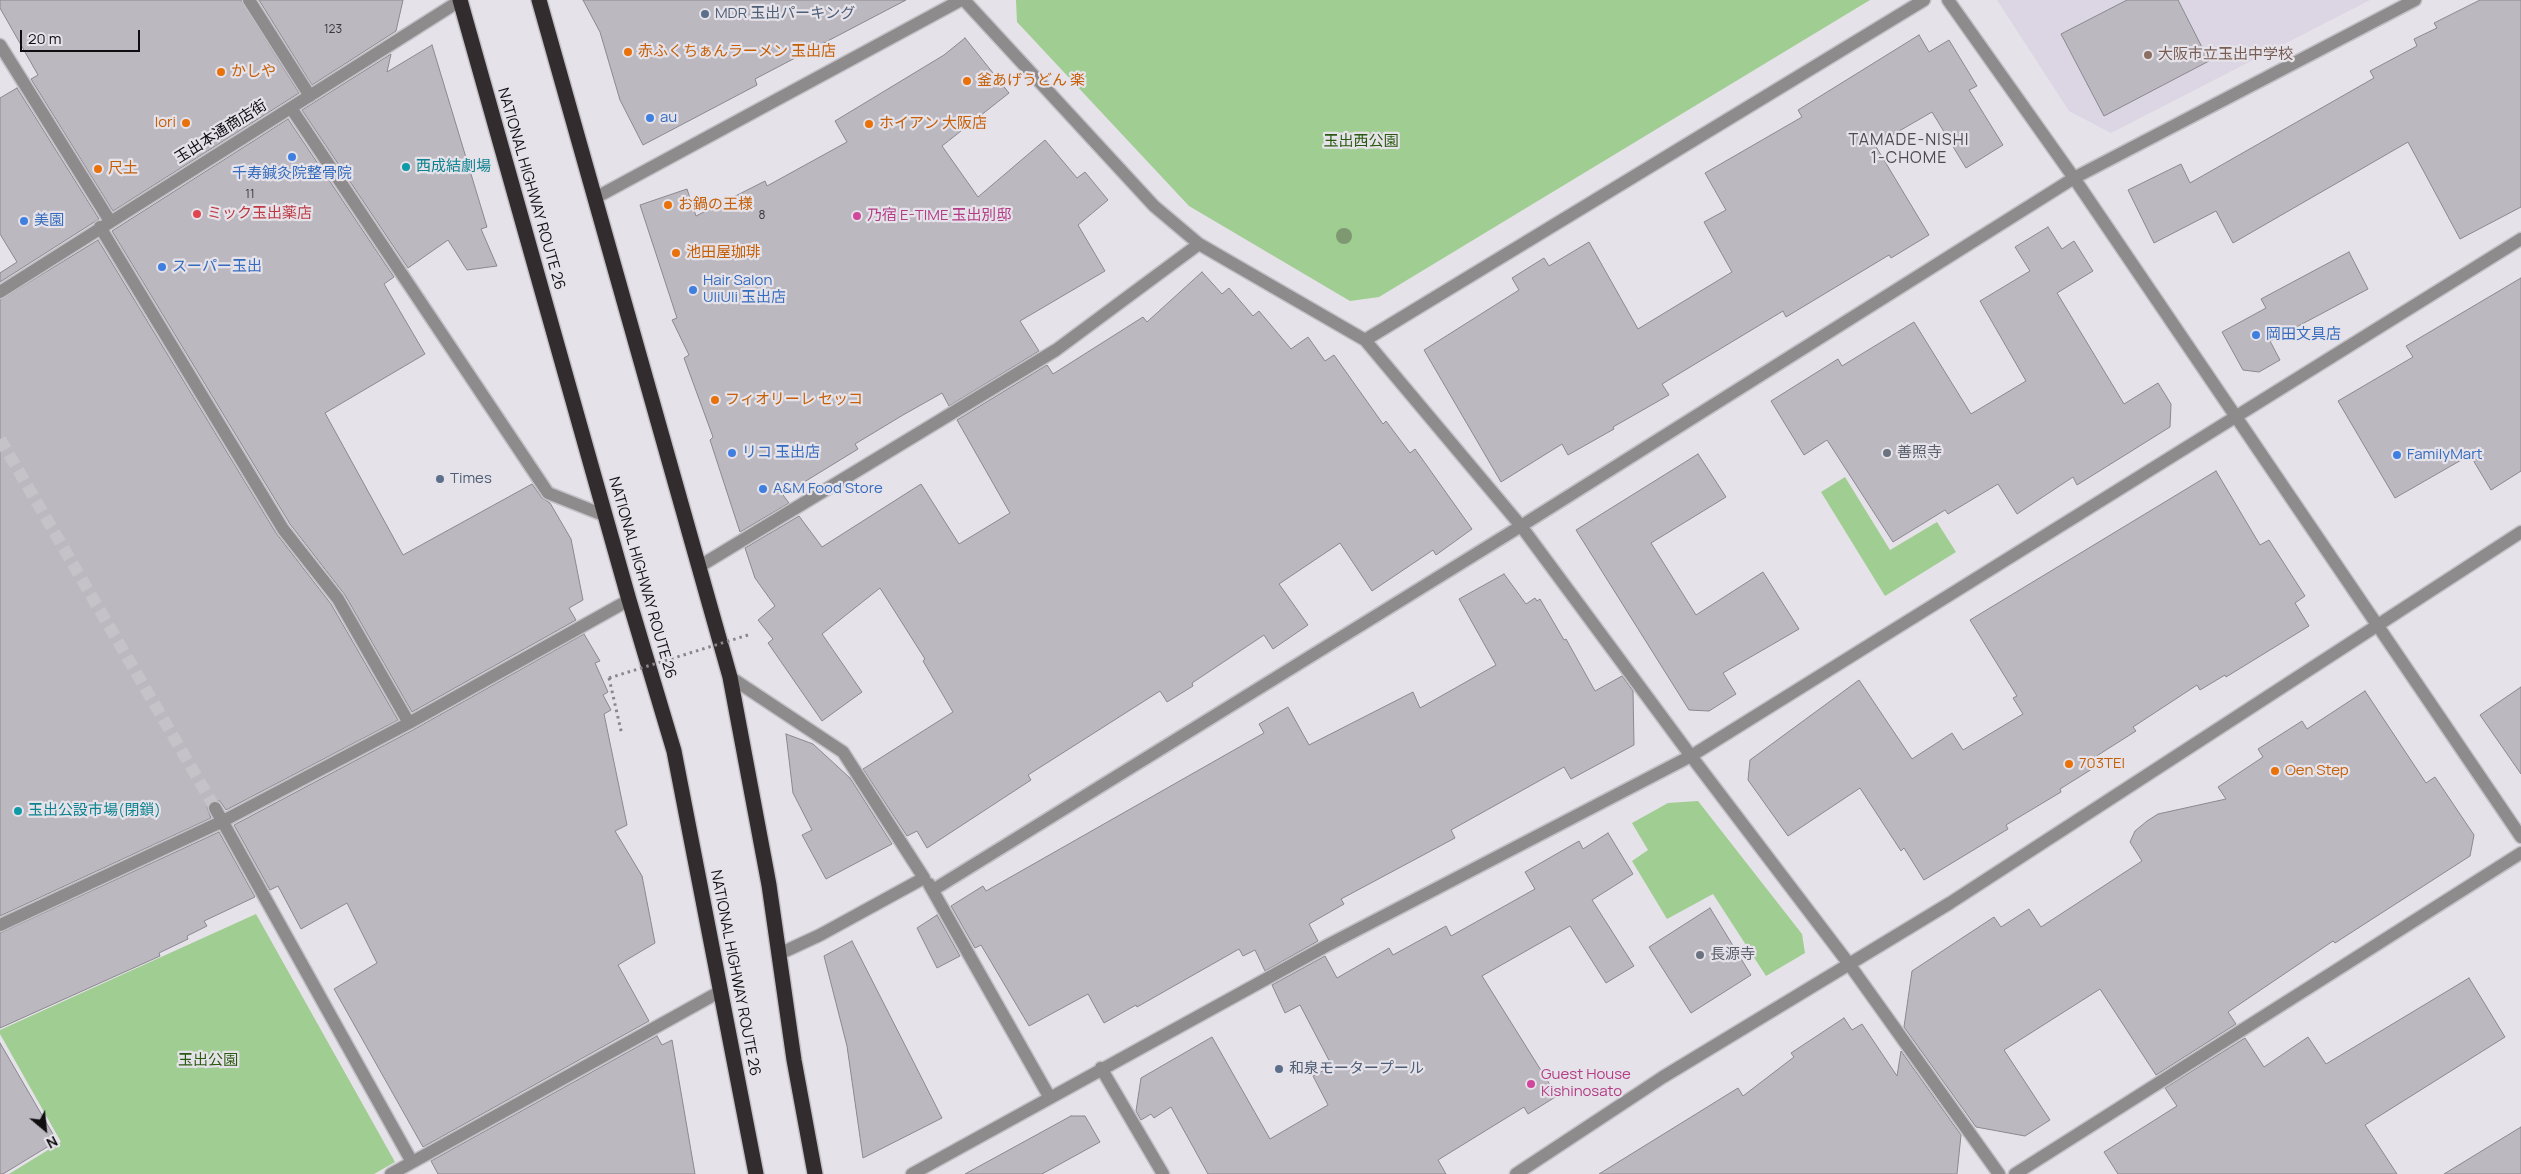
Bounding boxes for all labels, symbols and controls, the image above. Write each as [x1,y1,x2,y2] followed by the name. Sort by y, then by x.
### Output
[715,5,855,23] place label: MDR 玉出パーキング
[699,8,711,20] marker: MDR 玉出パーキング
[22,20,142,52] scale bar
[324,23,342,37] house number: 123
[28,28,61,49] text: 20 m
[638,43,836,61] place label: 赤ふくちぁんラーメン 玉出店
[622,46,634,58] marker: 赤ふくちぁんラーメン 玉出店
[2158,46,2293,64] place label: 大阪市立玉出中学校
[2142,49,2154,61] marker: 大阪市立玉出中学校
[231,63,276,81] place label: かしや
[215,66,227,78] marker: かしや
[977,72,1085,90] place label: 釜あげうどん 楽
[961,75,973,87] marker: 釜あげうどん 楽
[493,86,569,292] street label: NATIONAL HIGHWAY ROUTE 26
[172,97,270,167] street label: 玉出本通商店街
[660,109,677,127] place label: au
[644,112,656,124] marker: au
[155,114,176,132] place label: Iori
[879,115,987,133] place label: ホイアン 大阪店
[180,117,192,129] marker: Iori
[863,118,875,130] marker: ホイアン 大阪店
[1847,131,1971,169] district label: TAMADE-NISHI 1-CHOME
[1324,133,1398,151] park label: 玉出西公園
[286,151,298,163] marker: 千寿鍼灸院整骨院
[416,158,491,176] place label: 西成結劇場
[108,160,138,178] place label: 尺土
[400,161,412,173] marker: 西成結劇場
[92,163,104,175] marker: 尺土
[232,165,352,183] place label: 千寿鍼灸院整骨院
[245,188,255,202] house number: 11
[678,196,753,214] place label: お鍋の王様
[662,199,674,211] marker: お鍋の王様
[207,205,312,223] place label: ミック玉出薬店
[867,207,1011,225] place label: 乃宿 E-TIME 玉出別邸
[191,208,203,220] marker: ミック玉出薬店
[759,209,765,223] house number: 8
[851,210,863,222] marker: 乃宿 E-TIME 玉出別邸
[34,212,64,230] place label: 美園
[18,215,30,227] marker: 美園
[686,244,761,262] place label: 池田屋珈琲
[670,247,682,259] marker: 池田屋珈琲
[172,258,262,276] place label: スーパー玉出
[156,261,168,273] marker: スーパー玉出
[703,272,786,307] place label: Hair Salon UliUli 玉出店
[687,284,699,296] marker: Hair Salon UliUli 玉出店
[2266,326,2341,344] place label: 岡田文具店
[2250,329,2262,341] marker: 岡田文具店
[725,391,863,409] place label: フィオリーレ セッコ
[709,394,721,406] marker: フィオリーレ セッコ
[742,444,820,462] place label: リコ 玉出店
[1897,444,1942,462] place label: 善照寺
[2407,446,2483,464] place label: FamilyMart
[726,447,738,459] marker: リコ 玉出店
[1881,447,1893,459] marker: 善照寺
[2391,449,2403,461] marker: FamilyMart
[450,470,492,488] place label: Times
[434,473,446,485] marker: Times
[604,475,680,681] street label: NATIONAL HIGHWAY ROUTE 26
[773,480,883,498] place label: A&M Food Store
[757,483,769,495] marker: A&M Food Store
[2079,755,2125,773] place label: 703TEI
[2063,758,2075,770] marker: 703TEI
[2285,762,2349,780] place label: Oen Step
[2269,765,2281,777] marker: Oen Step
[28,802,161,820] place label: 玉出公設市場(閉鎖)
[12,805,24,817] marker: 玉出公設市場(閉鎖)
[706,869,764,1077] street label: NATIONAL HIGHWAY ROUTE 26
[1710,946,1755,964] place label: 長源寺
[1694,949,1706,961] marker: 長源寺
[178,1052,238,1070] park label: 玉出公園
[1289,1060,1424,1078] place label: 和泉モータープール
[1273,1063,1285,1075] marker: 和泉モータープール
[1541,1066,1631,1101] place label: Guest House Kishinosato
[1525,1078,1537,1090] marker: Guest House Kishinosato
[20,1104,70,1154] north arrow
[43,1132,61,1153] text: N

